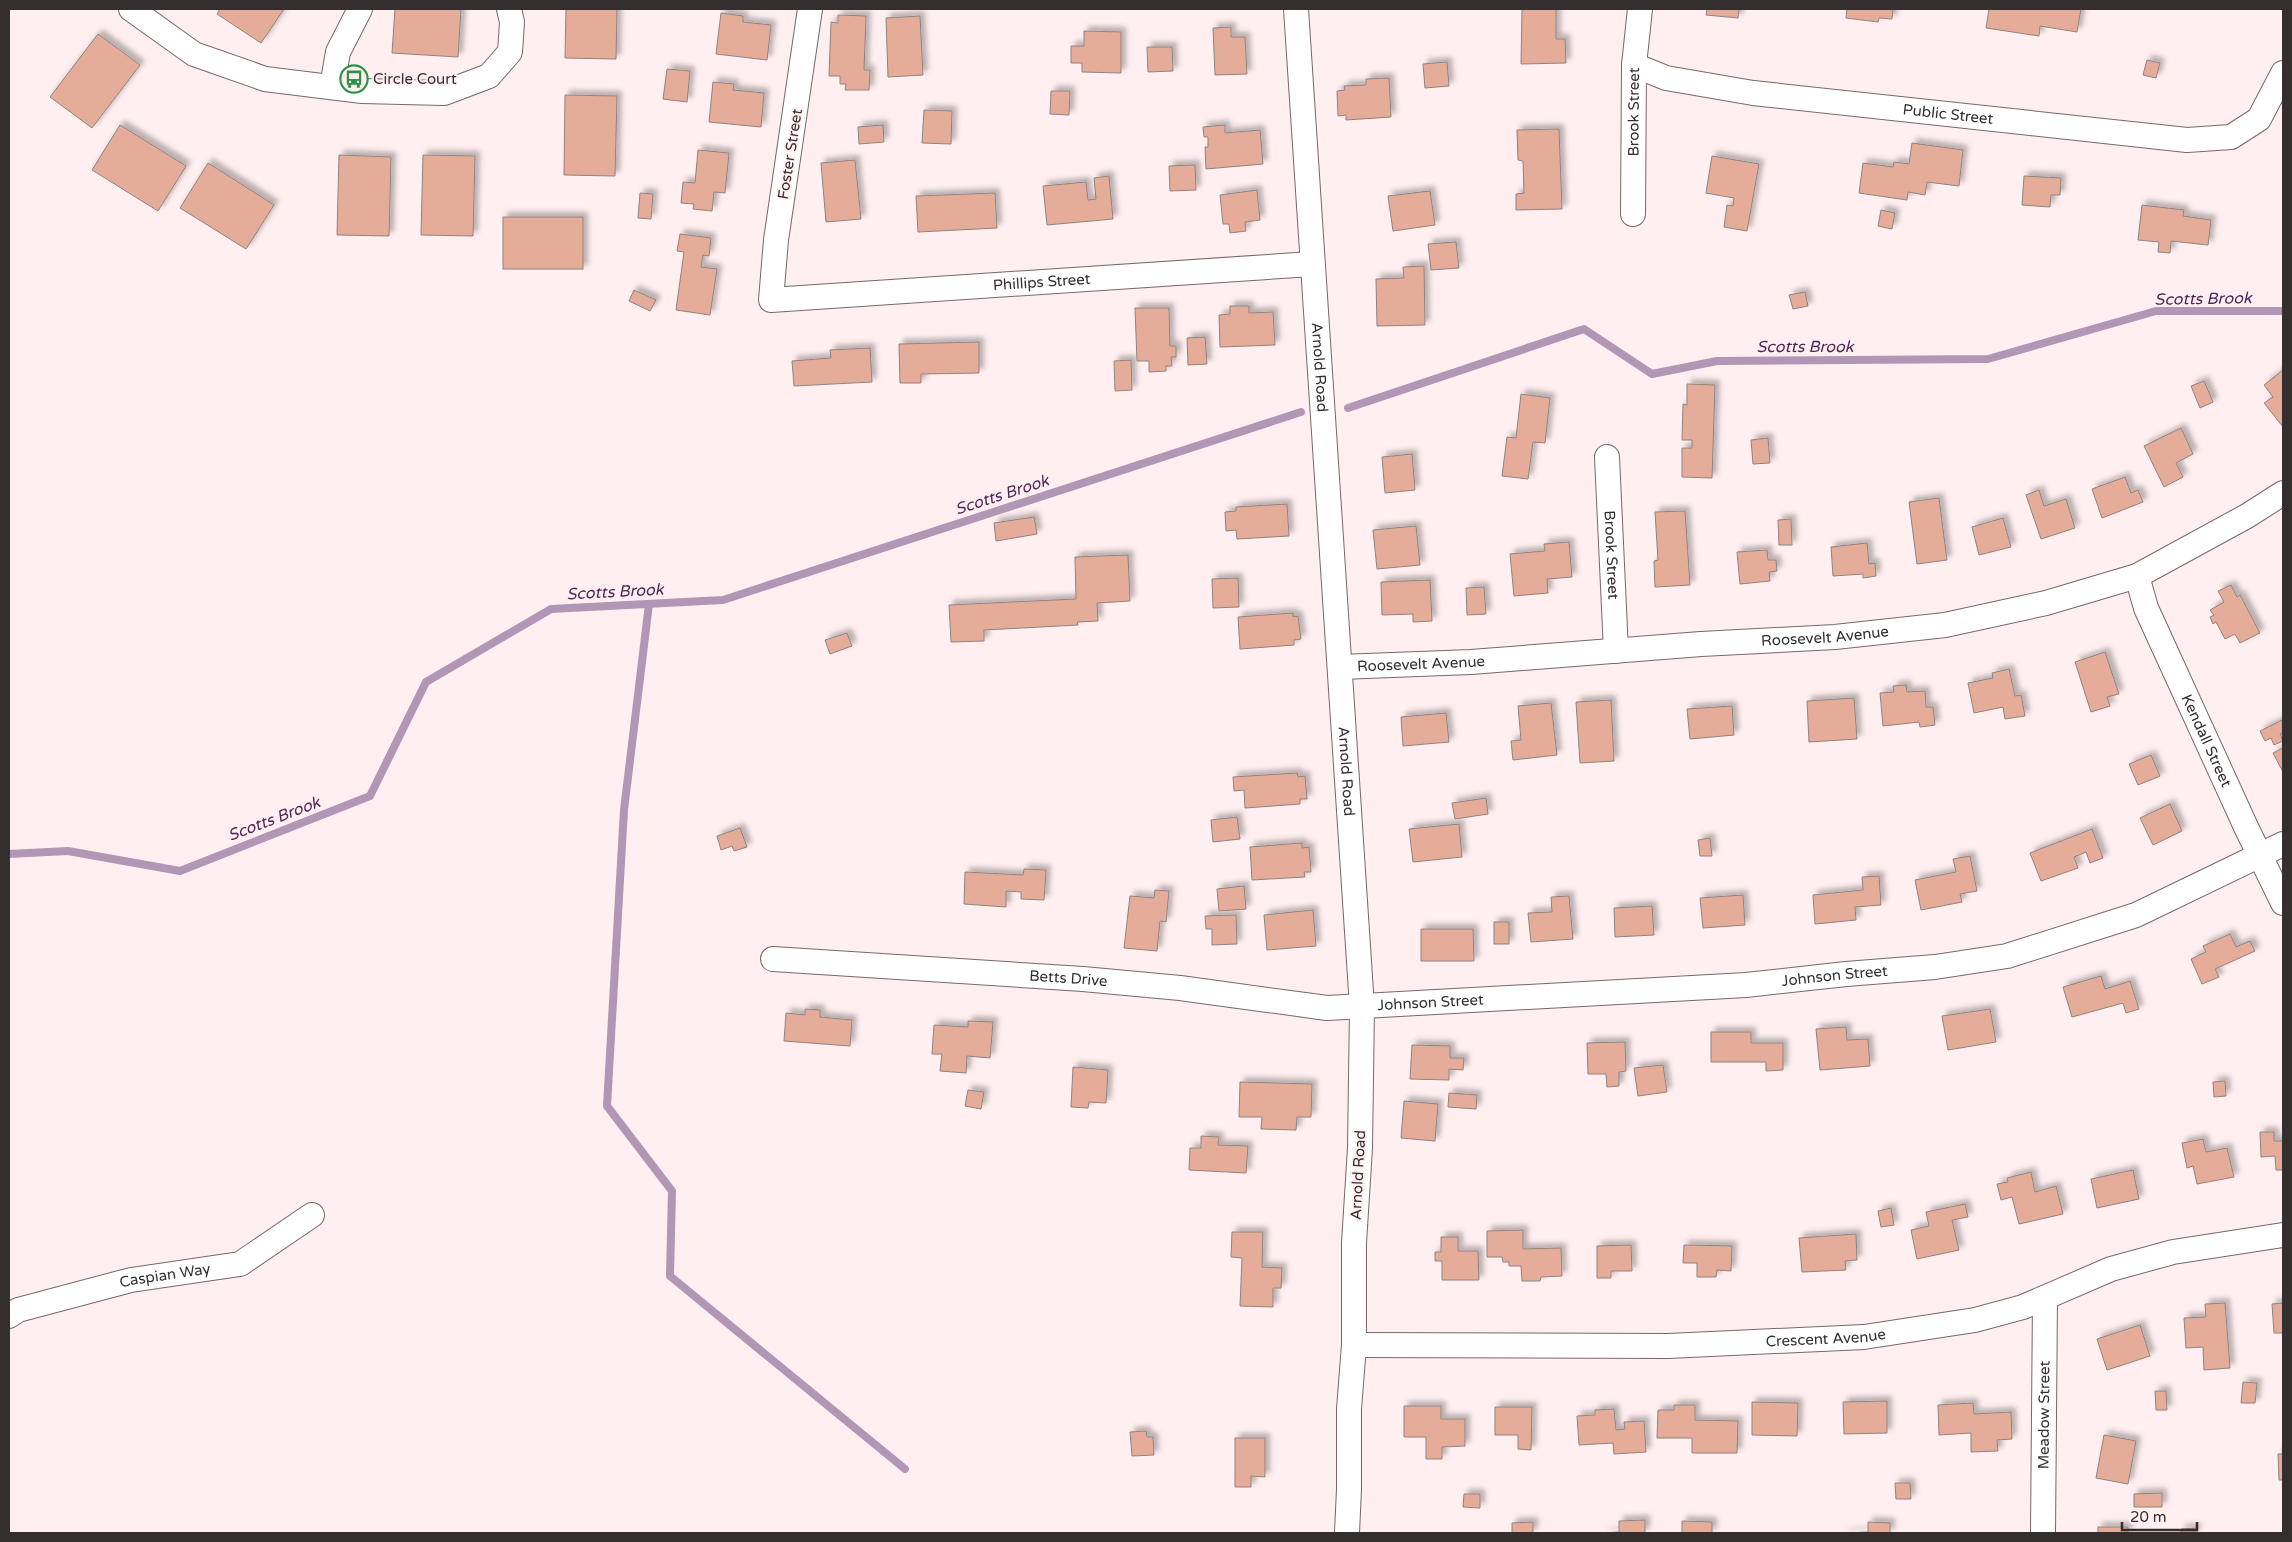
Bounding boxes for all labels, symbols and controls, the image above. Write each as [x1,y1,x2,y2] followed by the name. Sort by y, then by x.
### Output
[339,64,369,94] bus stop icon: Circle Court
[1624,67,1643,157] street label: Brook Street
[373,70,457,88] place label: Circle Court
[1902,100,1994,128] street label: Public Street
[774,107,806,201] street label: Foster Street
[992,270,1091,294] street label: Phillips Street
[2154,288,2253,310] water label: Scotts Brook
[1308,322,1332,413] street label: Arnold Road
[1756,337,1855,357] water label: Scotts Brook
[953,470,1052,520] water label: Scotts Brook
[1600,510,1623,600] street label: Brook Street
[566,579,665,605] water label: Scotts Brook
[1761,622,1890,650] street label: Roosevelt Avenue
[1357,652,1486,675] street label: Roosevelt Avenue
[2178,691,2236,790] street label: Kendall Street
[1334,726,1358,817] street label: Arnold Road
[225,792,324,846] water label: Scotts Brook
[1780,962,1889,990] street label: Johnson Street
[1029,967,1108,990] street label: Betts Drive
[1377,990,1484,1014] street label: Johnson Street
[1347,1130,1369,1220] street label: Arnold Road
[117,1259,212,1292] street label: Caspian Way
[1765,1325,1887,1351] street label: Crescent Avenue
[2035,1360,2053,1469] street label: Meadow Street
[2122,1500,2197,1532] scale bar
[2130,1508,2167,1526] text: 20 m

